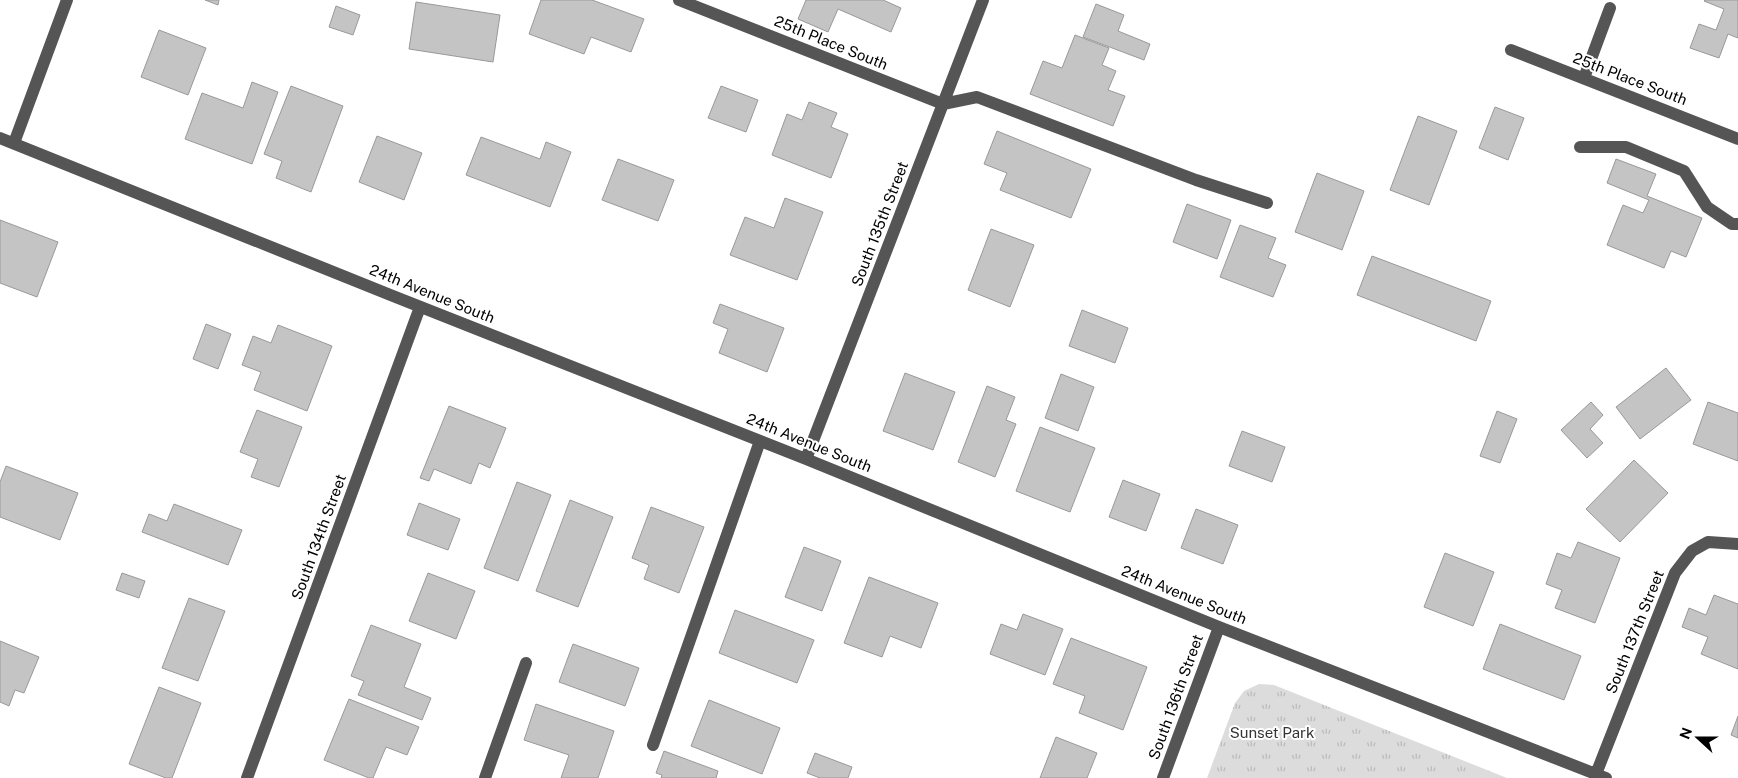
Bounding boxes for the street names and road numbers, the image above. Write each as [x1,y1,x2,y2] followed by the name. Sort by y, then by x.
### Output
[772,12,890,73] street label: 25th Place South
[1571,49,1690,108] street label: 25th Place South
[848,159,911,289] street label: South 135th Street
[367,261,497,326] street label: 24th Avenue South
[744,410,874,475] street label: 24th Avenue South
[288,472,349,602] street label: South 134th Street
[1119,562,1249,627] street label: 24th Avenue South
[1602,567,1667,696] street label: South 137th Street
[1145,632,1206,762] street label: South 136th Street

